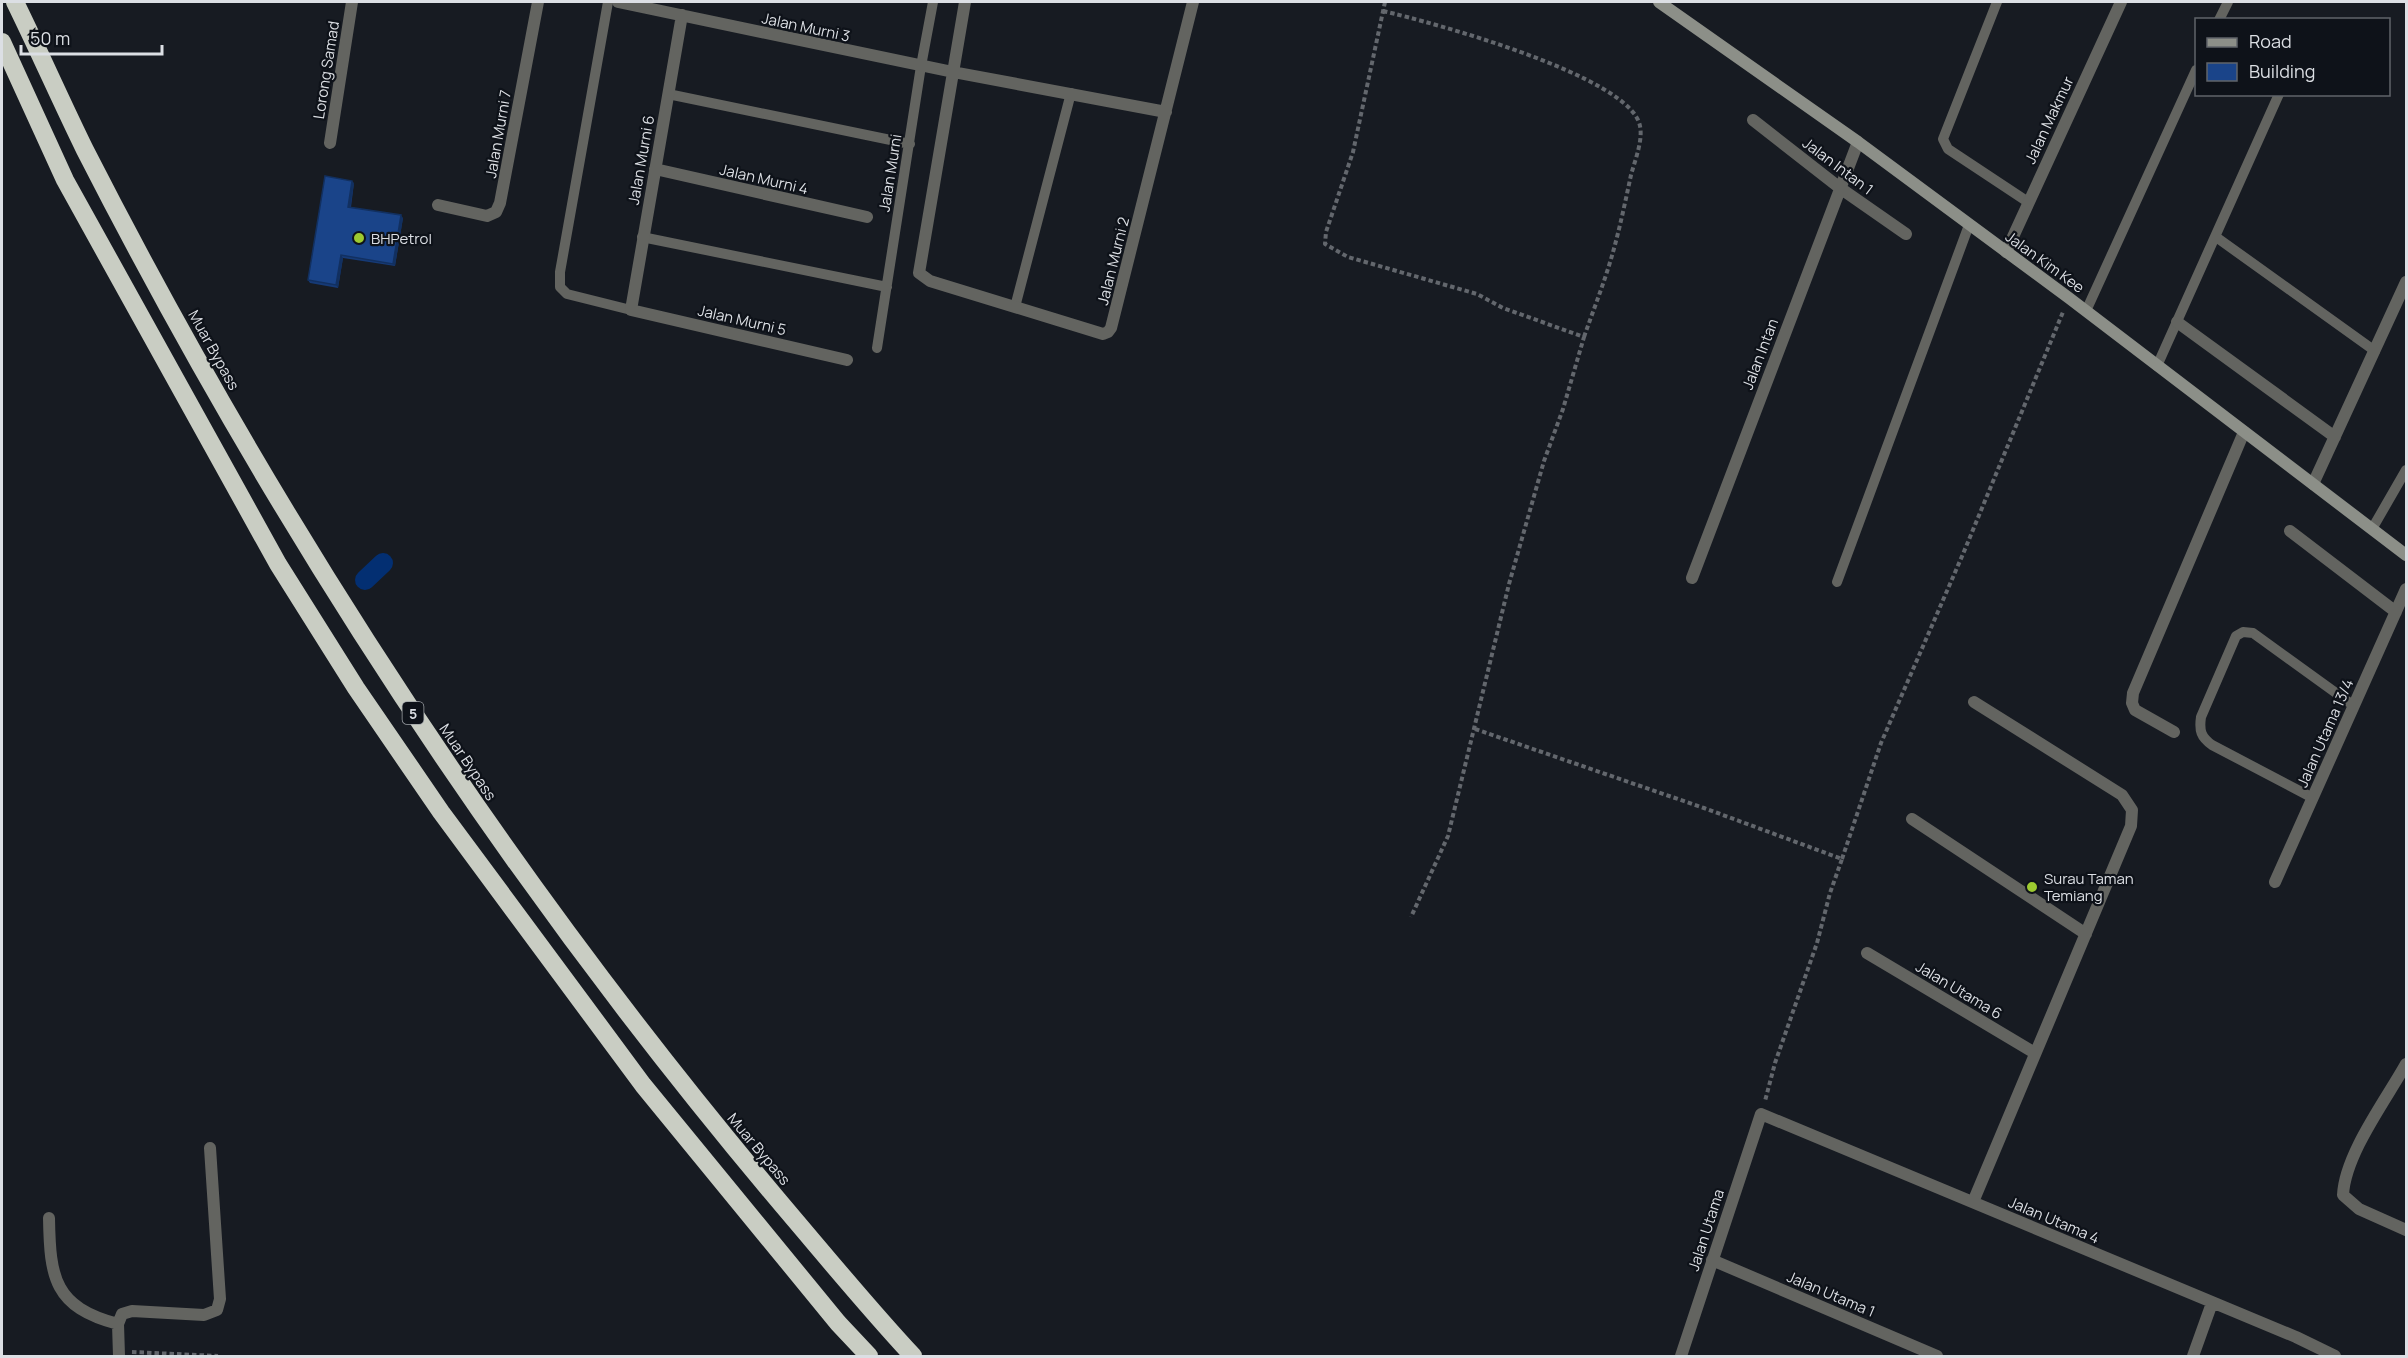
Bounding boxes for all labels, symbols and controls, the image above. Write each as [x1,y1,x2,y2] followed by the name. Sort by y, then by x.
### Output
[760,7,852,47] street label: Jalan Murni 3
[21,18,162,56] scale bar
[2195,18,2390,96] legend
[308,19,344,121] street label: Lorong Samad
[30,26,70,50] text: 50 m
[2249,29,2292,53] text: Road
[2249,59,2315,83] text: Building
[2020,72,2079,167] street label: Jalan Makmur
[480,88,516,180] street label: Jalan Murni 7
[623,114,659,206] street label: Jalan Murni 6
[1798,132,1878,200] street label: Jalan Intan 1
[873,133,907,213] street label: Jalan Murni
[718,159,810,199] street label: Jalan Murni 4
[1092,215,1134,307] street label: Jalan Murni 2
[2001,226,2089,298] street label: Jalan Kim Kee
[371,228,432,249] place label: BHPetrol
[352,231,366,245] marker: BHPetrol
[696,300,788,340] street label: Jalan Murni 5
[183,306,245,394] street label: Muar Bypass
[1737,315,1783,393] street label: Jalan Intan
[2292,675,2358,791] street label: Jalan Utama 13/4
[402,702,424,724] road number: 5
[435,720,501,805] street label: Muar Bypass
[2044,868,2134,906] place label: Surau Taman Temiang
[2025,880,2039,894] marker: Surau Taman Temiang
[1912,956,2006,1024] street label: Jalan Utama 6
[723,1108,796,1190] street label: Muar Bypass
[1683,1186,1729,1274] street label: Jalan Utama
[2005,1191,2103,1249] street label: Jalan Utama 4
[1784,1266,1878,1322] street label: Jalan Utama 1

